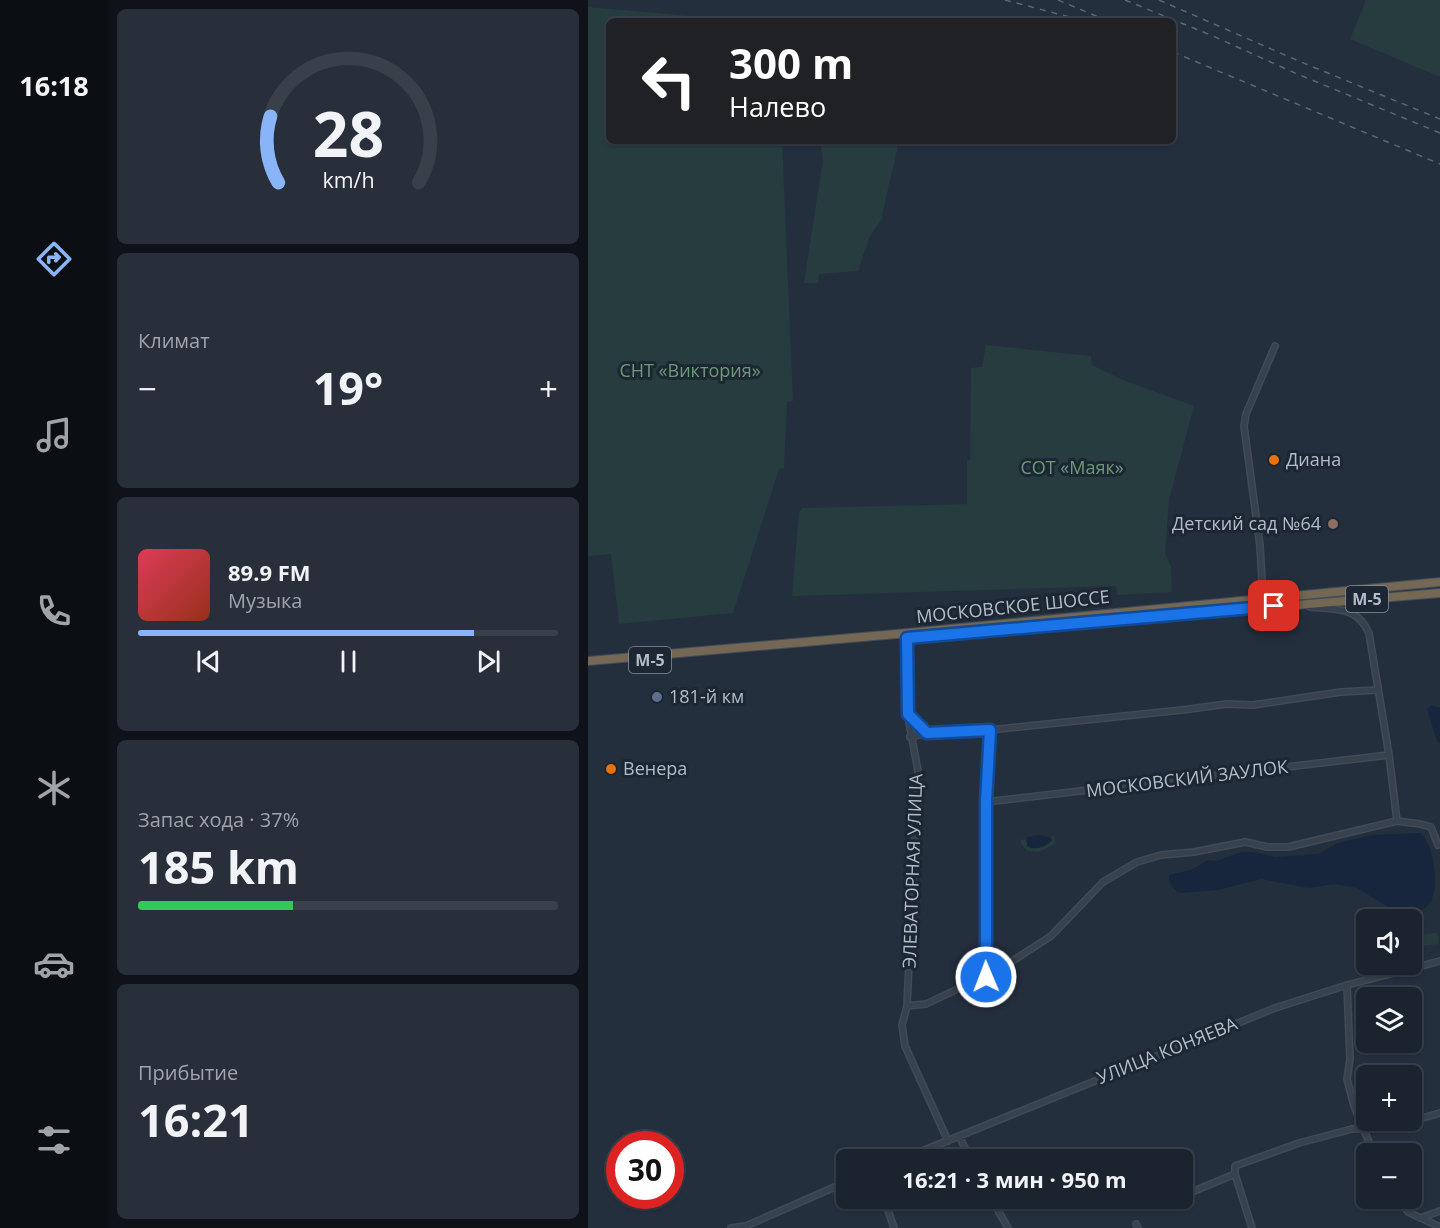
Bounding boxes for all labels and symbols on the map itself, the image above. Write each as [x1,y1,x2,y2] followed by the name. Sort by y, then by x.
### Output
[619,358,761,382] park label: СНТ «Виктория»
[1286,447,1341,471] place label: Диана
[1267,453,1281,467] marker: Диана
[1020,455,1124,479] park label: СОТ «Маяк»
[1172,511,1321,535] place label: Детский сад №64
[1326,517,1340,531] marker: Детский сад №64
[1248,580,1299,631] pin
[915,584,1111,628] street label: МОСКОВСКОЕ ШОССЕ
[1346,586,1388,612] road number: М-5
[629,647,671,673] road number: М-5
[669,684,744,708] place label: 181-й км
[650,690,664,704] marker: 181-й км
[1085,754,1289,802] street label: МОСКОВСКИЙ ЗАУЛОК
[623,756,687,780] place label: Венера
[604,762,618,776] marker: Венера
[897,773,927,969] street label: ЭЛЕВАТОРНАЯ УЛИЦА
[954,945,1018,1009] position arrow
[1093,1011,1241,1089] street label: УЛИЦА КОНЯЕВА
[606,1131,684,1209] speed limit sign: 30

